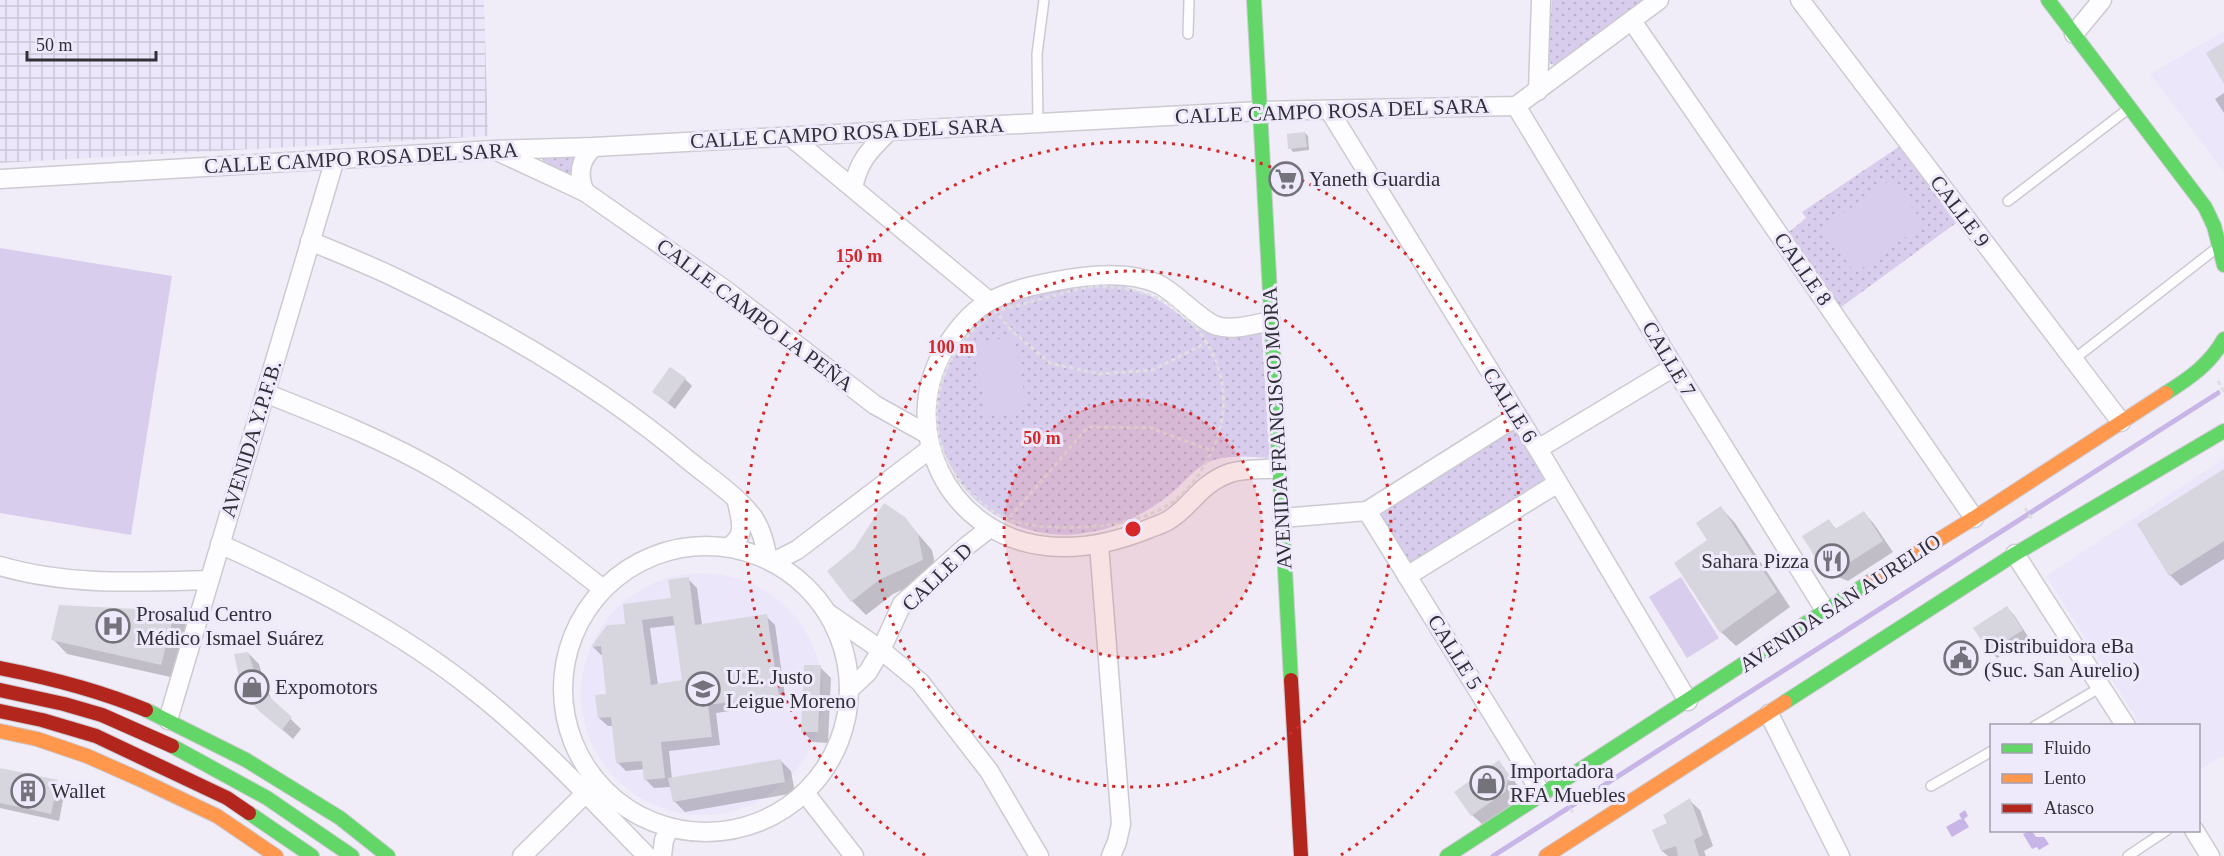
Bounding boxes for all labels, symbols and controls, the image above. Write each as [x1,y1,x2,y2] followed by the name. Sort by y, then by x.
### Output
[27,24,156,62] scale bar
[36,35,73,55] text: 50 m
[1175,93,1490,128] street label: CALLE CAMPO ROSA DEL SARA
[689,113,1005,153] street label: CALLE CAMPO ROSA DEL SARA
[203,138,519,178] street label: CALLE CAMPO ROSA DEL SARA
[1268,161,1304,197] supermarket icon: Yaneth Guardia
[1309,167,1441,191] place label: Yaneth Guardia
[1925,170,1995,252] street label: CALLE 9
[1769,228,1837,310] street label: CALLE 8
[652,233,859,397] street label: CALLE CAMPO LA PEÑA
[836,246,882,266] text: 150 m
[1258,285,1296,570] street label: AVENIDA FRANCISCO MORA
[1637,317,1701,401] street label: CALLE 7
[928,337,974,357] text: 100 m
[216,358,286,520] street label: AVENIDA Y.P.F.B.
[1478,363,1542,447] street label: CALLE 6
[1023,428,1061,448] text: 50 m
[1123,519,1143,539] centre of rings
[1735,529,1945,677] street label: AVENIDA SAN AURELIO
[897,538,977,616] street label: CALLE D
[1814,543,1850,579] restaurant icon: Sahara Pizza
[1701,549,1810,573] place label: Sahara Pizza
[136,602,324,650] place label: Prosalud Centro Médico Ismael Suárez
[95,608,131,644] hospital icon: Prosalud Centro Médico Ismael Suárez
[1423,610,1487,694] street label: CALLE 5
[1984,634,2140,682] place label: Distribuidora eBa (Suc. San Aurelio)
[1943,640,1979,676] public building icon: Distribuidora eBa (Suc. San Aurelio)
[726,665,856,713] place label: U.E. Justo Leigue Moreno
[234,669,270,705] shop icon: Expomotors
[685,671,721,707] school or university icon: U.E. Justo Leigue Moreno
[275,675,378,699] place label: Expomotors
[1990,724,2200,832] legend
[2044,738,2091,758] text: Fluido
[1510,759,1626,807] place label: Importadora RFA Muebles
[1469,765,1505,801] shop icon: Importadora RFA Muebles
[2044,768,2086,788] text: Lento
[10,773,46,809] building icon: Wallet
[51,779,105,803] place label: Wallet
[2044,798,2094,818] text: Atasco

